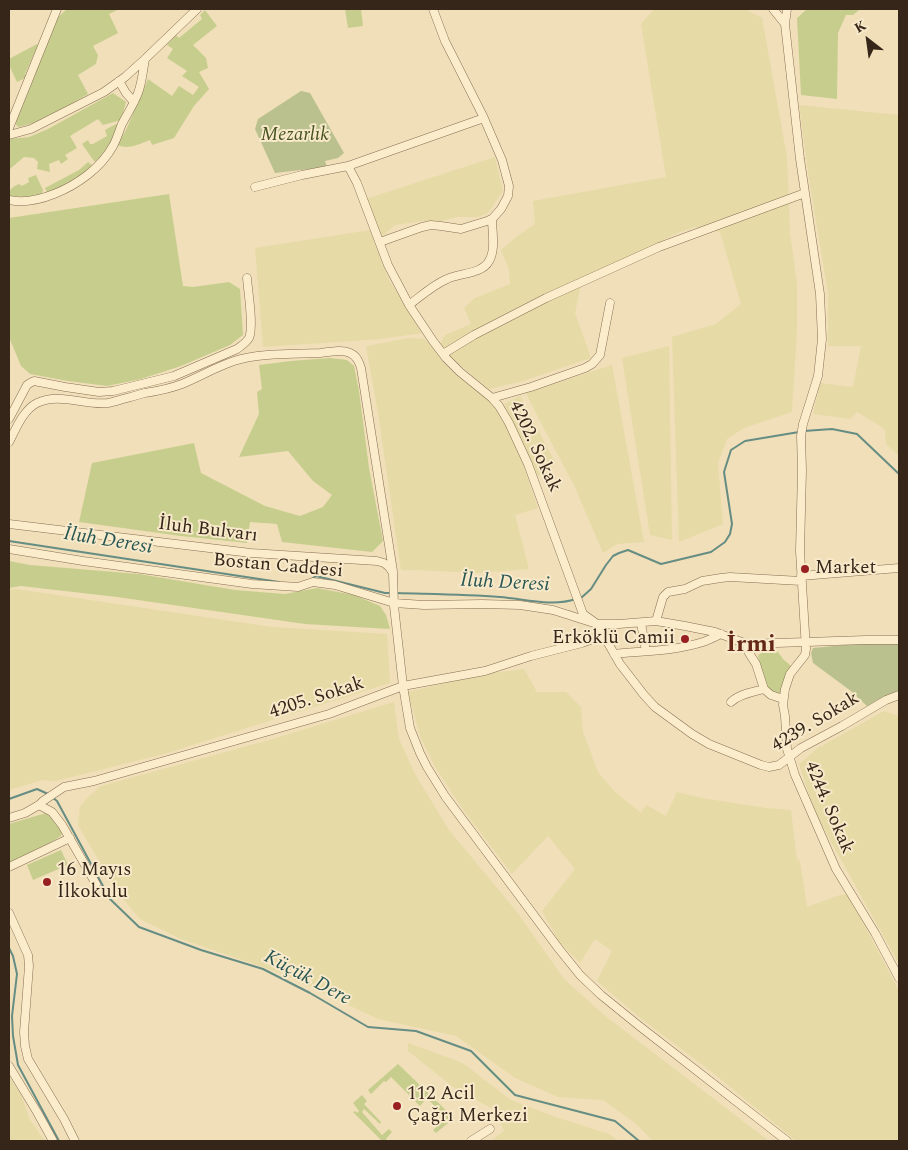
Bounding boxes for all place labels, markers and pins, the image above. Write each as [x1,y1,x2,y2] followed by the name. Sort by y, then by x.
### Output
[815,558,876,580] place label: Market
[799,563,811,575] marker: Market
[552,628,675,650] place label: Erköklü Camii
[679,633,691,645] marker: Erköklü Camii
[57,860,131,904] place label: 16 Mayıs İlkokulu
[41,876,53,888] marker: 16 Mayıs İlkokulu
[407,1084,528,1128] place label: 112 Acil Çağrı Merkezi
[391,1100,403,1112] marker: 112 Acil Çağrı Merkezi

